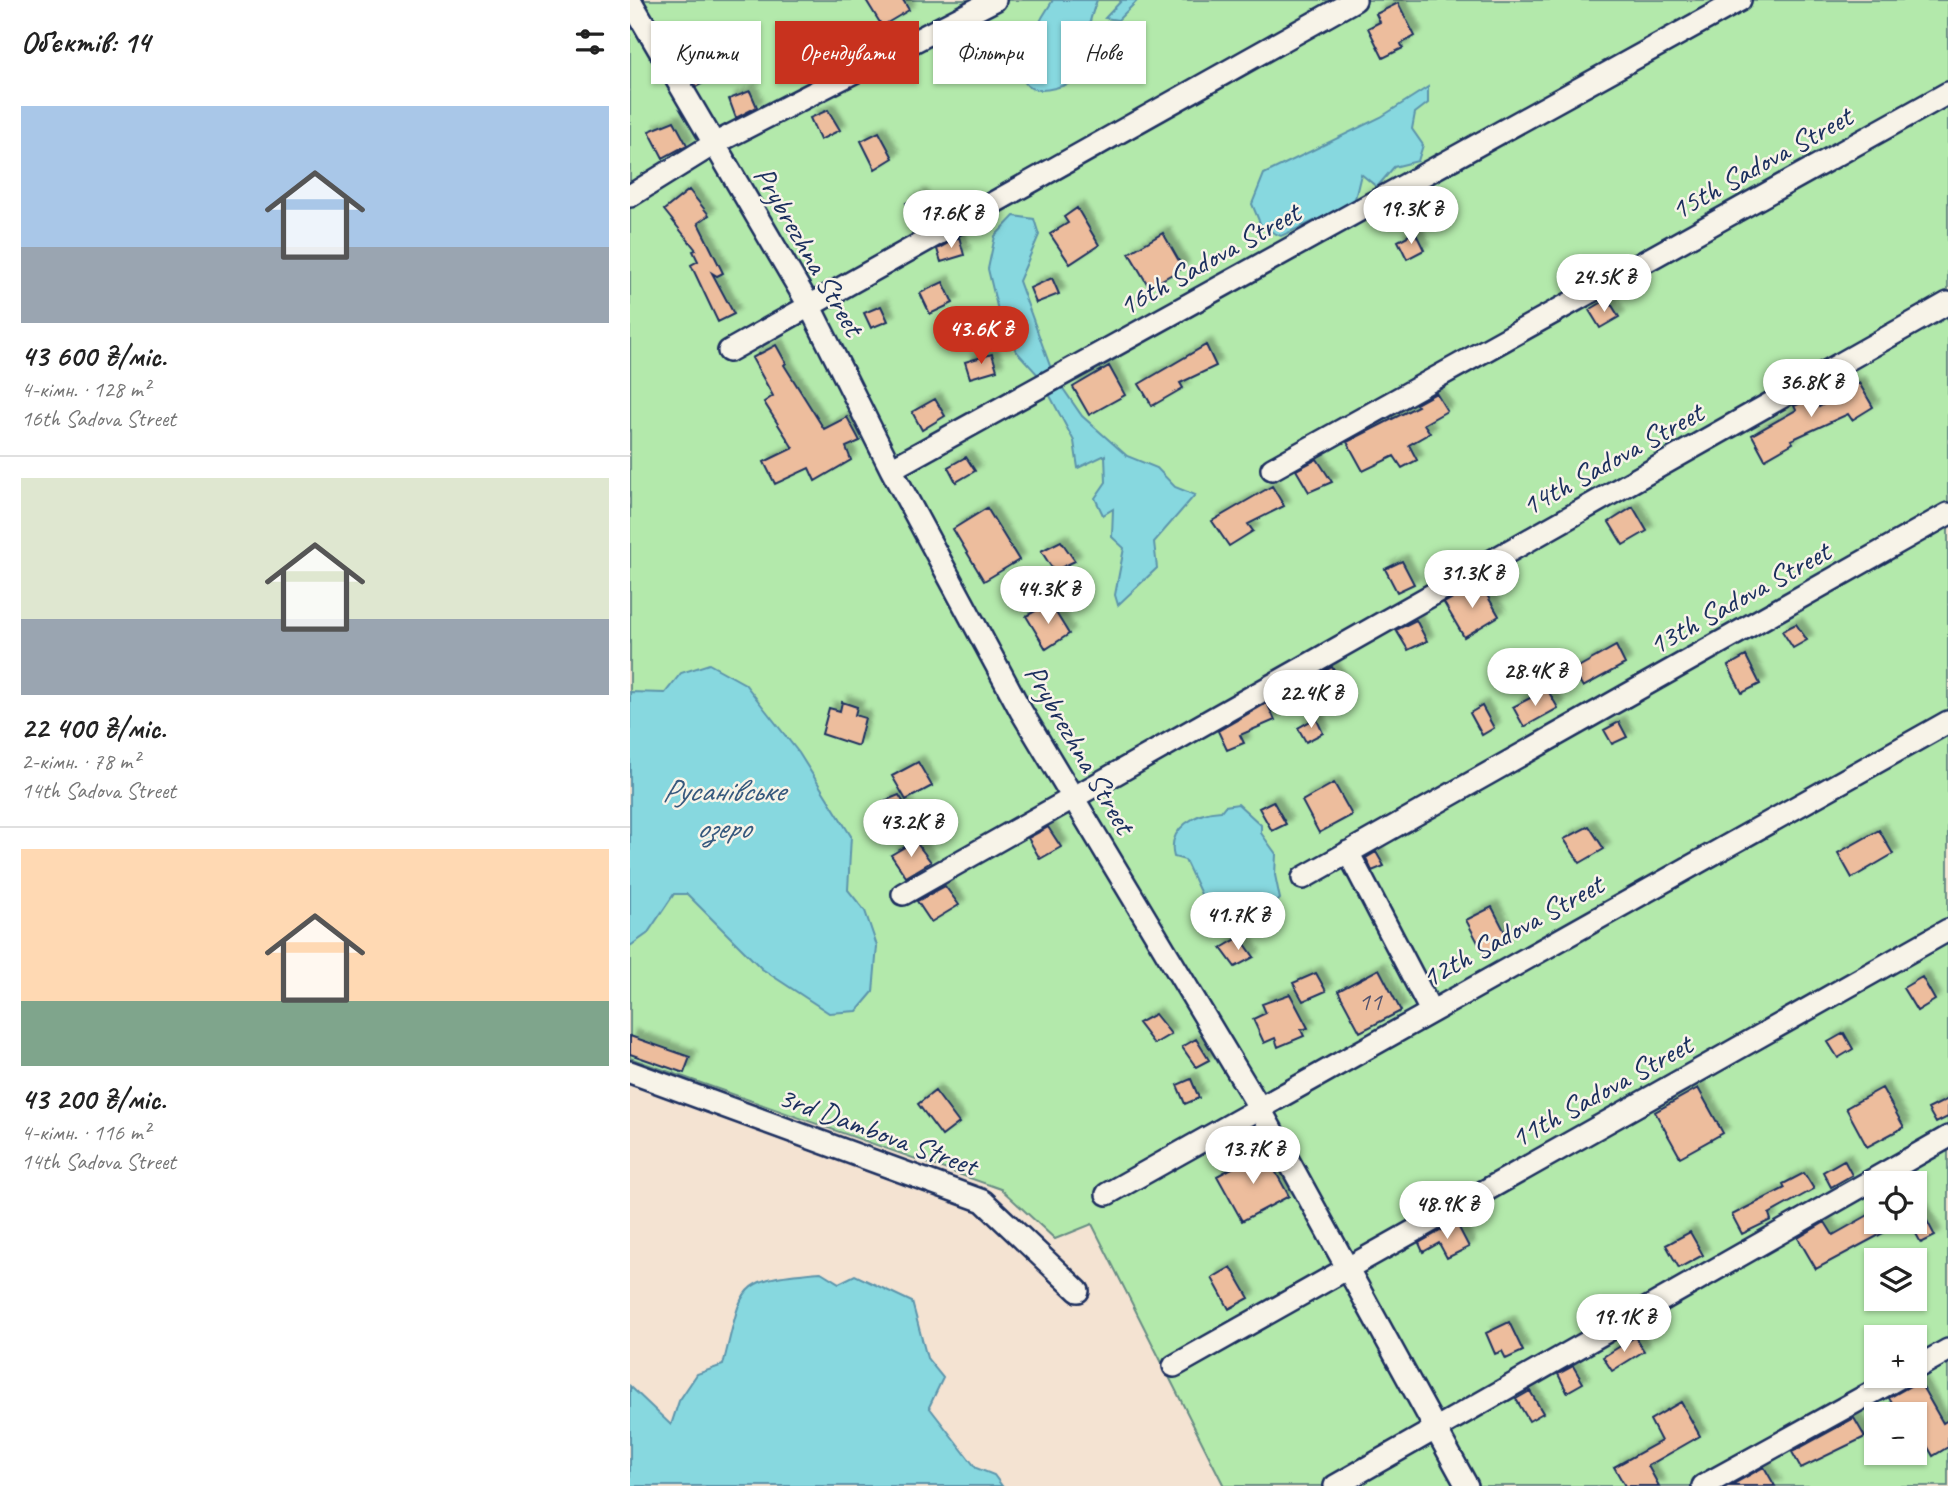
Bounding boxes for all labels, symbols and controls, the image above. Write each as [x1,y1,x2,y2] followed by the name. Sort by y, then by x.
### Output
[651,21,761,84] chip: Купити
[775,21,919,84] chip: Орендувати
[933,21,1047,84] chip: Фільтри
[1061,21,1146,84] chip: Нове
[21,23,150,61] text: Об’єктів: 14
[571,23,609,61] icon: filters
[1664,96,1861,229] street label: 15th Sadova Street
[252,152,378,278] icon: home
[745,160,874,345] street label: Prybrezhna Street
[1346,187,1476,246] pin: 19.3K ₴
[886,190,1016,250] pin: 17.6K ₴
[1112,192,1309,325] street label: 16th Sadova Street
[1379,194,1443,223] text: 19.3K ₴
[919,198,983,227] text: 17.6K ₴
[1539,254,1669,314] pin: 24.5K ₴
[1572,262,1636,291] text: 24.5K ₴
[916,306,1046,366] pin: 43.6K ₴
[949,314,1013,343] text: 43.6K ₴
[21,337,166,375] text: 43 600 ₴/міс.
[1746,360,1876,419] pin: 36.8K ₴
[1779,367,1843,396] text: 36.8K ₴
[21,375,150,404] text: 4-кімн. · 128 m²
[1515,392,1712,525] street label: 14th Sadova Street
[21,404,176,433] text: 16th Sadova Street
[252,524,378,650] icon: home
[1642,531,1839,664] street label: 13th Sadova Street
[1407,550,1537,610] pin: 31.3K ₴
[1440,558,1504,587] text: 31.3K ₴
[983,566,1113,626] pin: 44.3K ₴
[1016,574,1080,603] text: 44.3K ₴
[1470,648,1600,708] pin: 28.4K ₴
[1503,656,1567,685] text: 28.4K ₴
[1016,658,1145,843] street label: Prybrezhna Street
[1246,670,1376,730] pin: 22.4K ₴
[1279,678,1343,707] text: 22.4K ₴
[21,709,166,747] text: 22 400 ₴/міс.
[21,747,139,776] text: 2-кімн. · 78 m²
[662,770,789,848] water label: Русанівське озеро
[21,776,176,805] text: 14th Sadova Street
[846,800,976,859] pin: 43.2K ₴
[879,807,943,836] text: 43.2K ₴
[1415,864,1612,997] street label: 12th Sadova Street
[1173,892,1303,952] pin: 41.7K ₴
[252,895,378,1021] icon: home
[1206,900,1270,929] text: 41.7K ₴
[1358,985,1383,1018] house number: 11
[1504,1024,1701,1157] street label: 11th Sadova Street
[774,1077,985,1186] street label: 3rd Dambova Street
[21,1080,166,1118] text: 43 200 ₴/міс.
[21,1118,150,1147] text: 4-кімн. · 116 m²
[1188,1126,1318,1186] pin: 13.7K ₴
[1221,1134,1285,1163] text: 13.7K ₴
[21,1147,176,1176] text: 14th Sadova Street
[1864,1171,1927,1465] map controls
[1864,1171,1927,1234] button: locate
[1382,1182,1512,1241] pin: 48.9K ₴
[1415,1189,1479,1218] text: 48.9K ₴
[1864,1248,1927,1311] button: layers
[1559,1294,1689,1354] pin: 19.1K ₴
[1592,1302,1656,1331] text: 19.1K ₴
[1864,1325,1927,1388] button: +
[1864,1402,1927,1465] button: −

